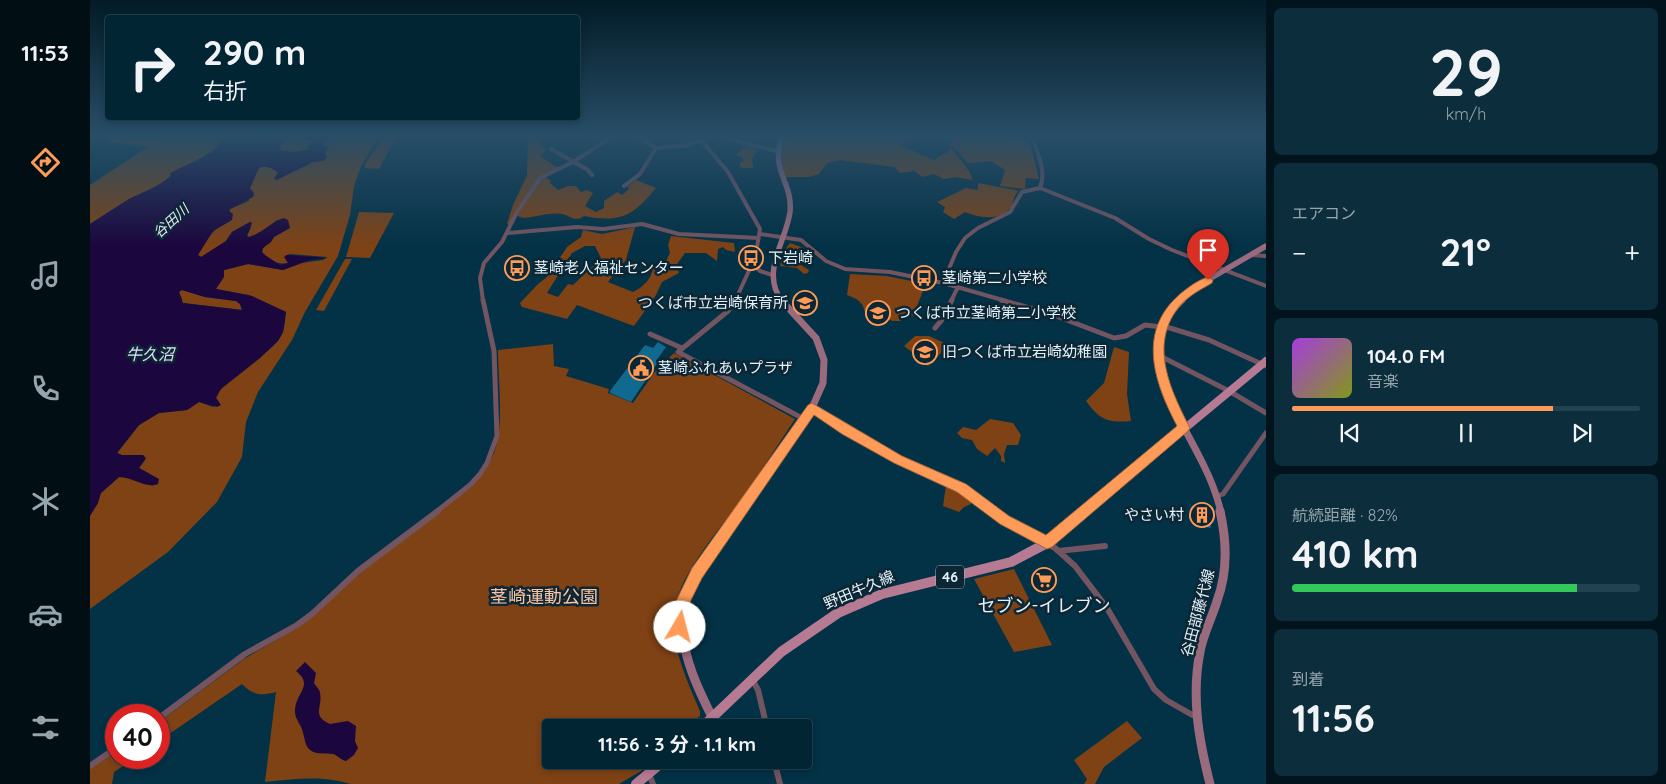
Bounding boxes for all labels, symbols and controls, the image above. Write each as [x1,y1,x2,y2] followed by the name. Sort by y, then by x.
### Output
[203,30,306,74] text: 290 m
[1429,31,1503,112] text: 29
[120,35,185,100] icon: right
[21,39,69,67] text: 11:53
[203,77,247,105] text: 右折
[1446,104,1486,124] text: km/h
[28,145,63,180] icon: directions
[149,199,194,242] water label: 谷田川
[1292,203,1356,223] text: エアコン
[1440,228,1491,276] text: 21°
[1187,229,1229,280] pin
[1292,235,1307,270] text: −
[1624,235,1640,270] text: +
[1194,236,1222,264] icon: arrive
[738,245,764,271] bus stop icon: 下岩崎
[768,248,813,267] place label: 下岩崎
[504,255,530,281] bus stop icon: 茎崎老人福祉センター
[28,258,63,293] icon: music
[534,258,684,277] place label: 茎崎老人福祉センター
[911,265,937,291] bus stop icon: 茎崎第二小学校
[942,268,1047,287] place label: 茎崎第二小学校
[792,290,818,316] school or university icon: つくば市立岩崎保育所
[638,293,788,312] place label: つくば市立岩崎保育所
[865,300,891,326] school or university icon: つくば市立茎崎第二小学校
[896,303,1076,322] place label: つくば市立茎崎第二小学校
[912,339,938,365] school or university icon: 旧つくば市立岩崎幼稚園
[942,342,1107,361] place label: 旧つくば市立岩崎幼稚園
[126,344,176,364] water label: 牛久沼
[1367,344,1445,368] text: 104.0 FM
[628,355,654,381] public building icon: 茎崎ふれあいプラザ
[658,358,793,377] place label: 茎崎ふれあいプラザ
[28,371,63,406] icon: phone
[1367,371,1399,391] text: 音楽
[1336,419,1364,447] icon: previous
[1452,419,1480,447] icon: pause
[1568,419,1596,447] icon: next
[28,484,63,519] icon: climate
[1189,502,1215,528] building icon: やさい村
[1124,505,1184,524] place label: やさい村
[1292,505,1398,525] text: 航続距離 · 82%
[1292,530,1419,578] text: 410 km
[821,566,897,613] street label: 野田牛久線
[936,566,964,588] road number: 46
[1031,567,1057,593] supermarket icon: セブン-イレブン
[1177,567,1218,659] street label: 谷田部藤代線
[490,585,598,608] park label: 茎崎運動公園
[977,594,1111,617] place label: セブン-イレブン
[28,597,63,632] icon: car
[653,600,705,652] position arrow
[1292,669,1324,689] text: 到着
[1292,694,1375,742] text: 11:56
[105,704,170,769] speed limit sign: 40
[28,710,63,745] icon: filters
[598,732,756,756] text: 11:56 · 3 分 · 1.1 km

